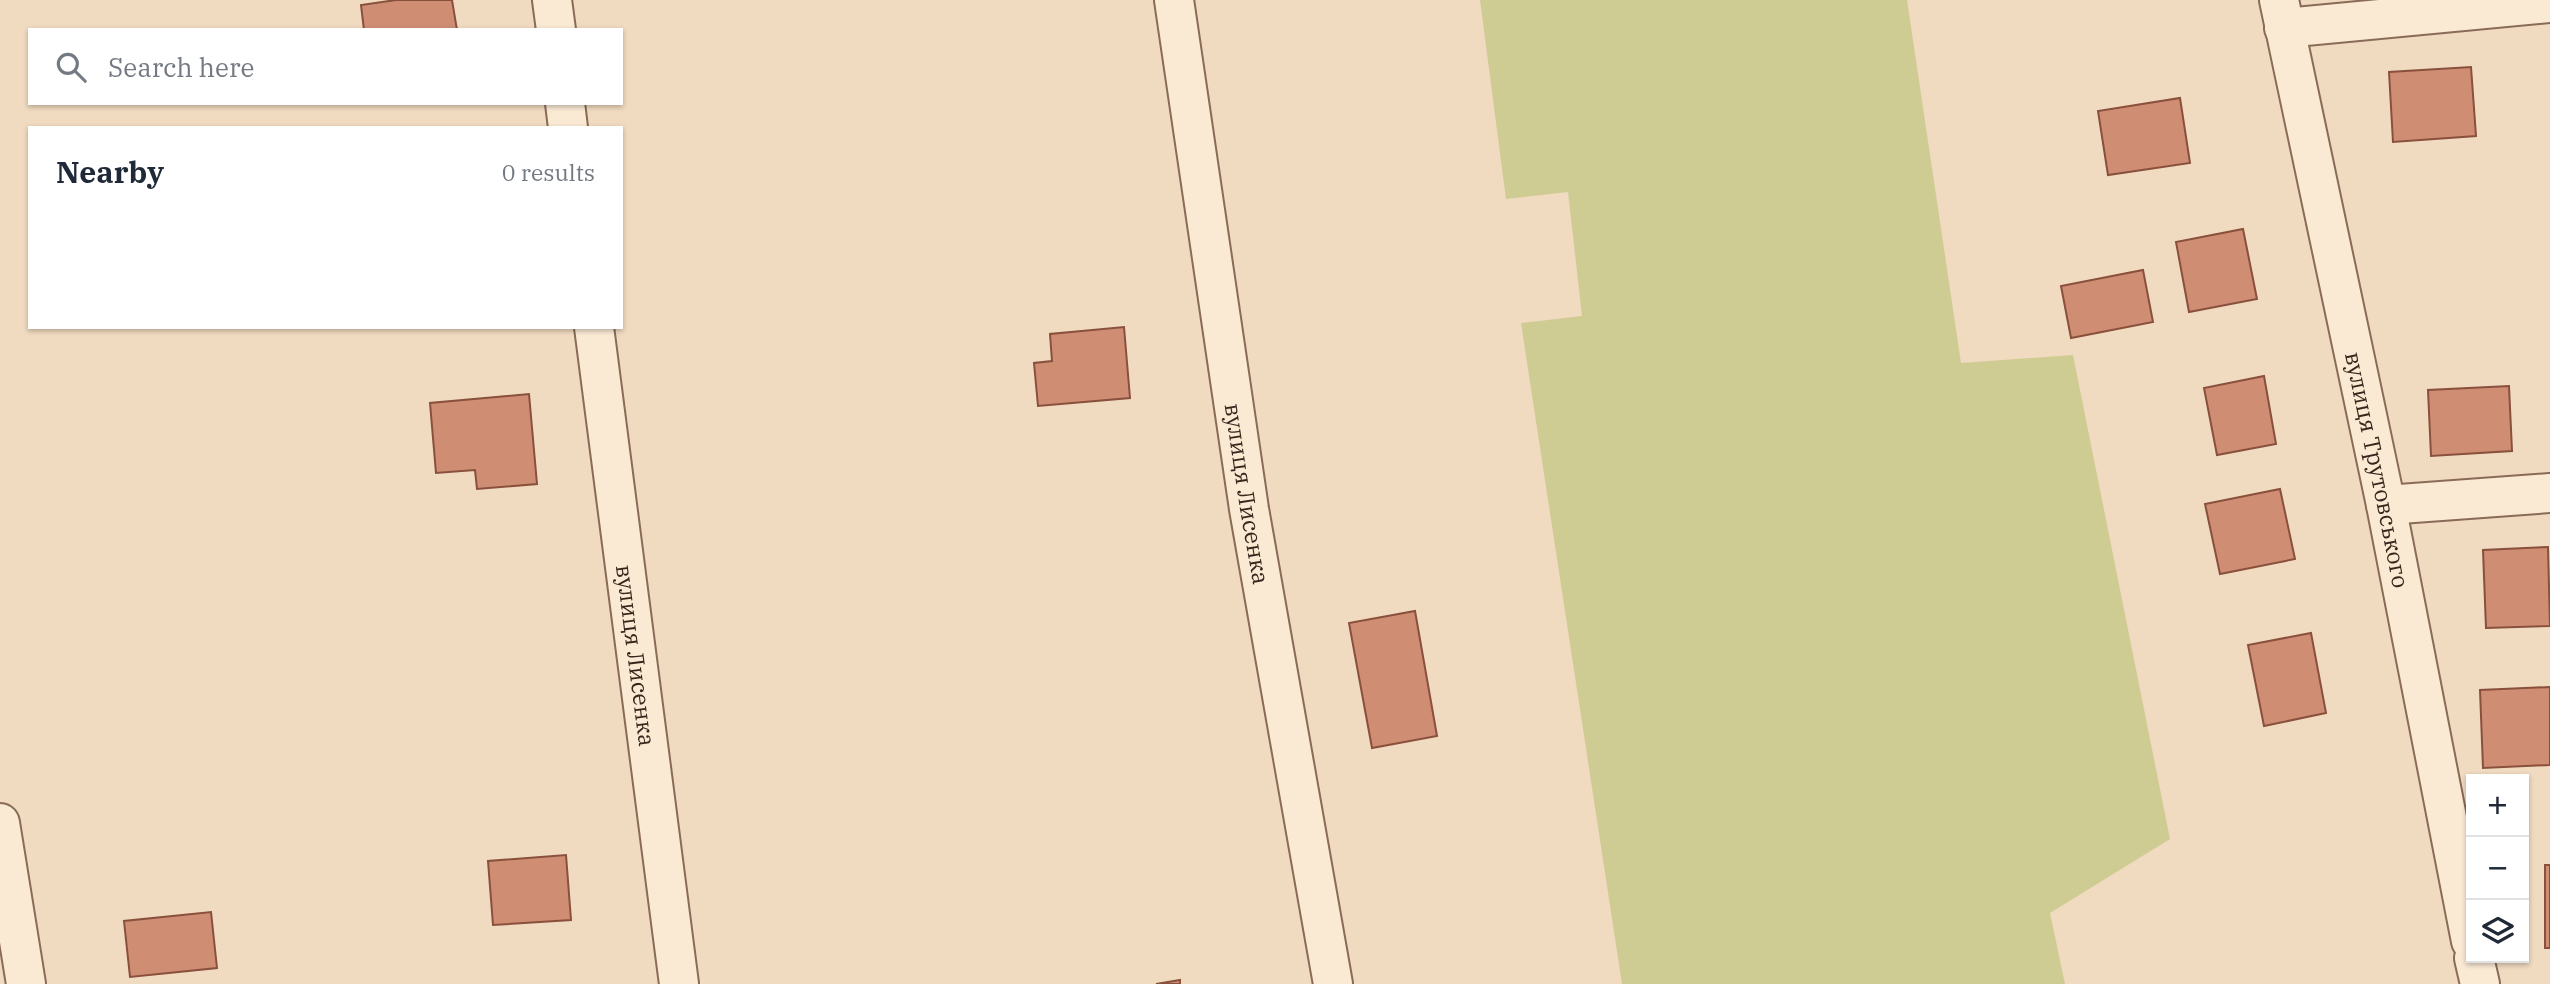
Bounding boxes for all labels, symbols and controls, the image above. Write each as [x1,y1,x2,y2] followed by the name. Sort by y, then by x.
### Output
[28,28,623,105] search box
[52,48,90,86] icon: search
[108,50,254,84] text: Search here
[56,152,164,191] text: Nearby
[502,157,595,187] text: 0 results
[2339,349,2417,590] street label: вулиця Трутовського
[1219,401,1277,586] street label: вулиця Лисенка
[610,563,663,748] street label: вулиця Лисенка
[2466,774,2529,963] map controls
[2466,774,2529,837] button: +
[2466,837,2529,900] button: −
[2466,900,2529,963] button: layers

